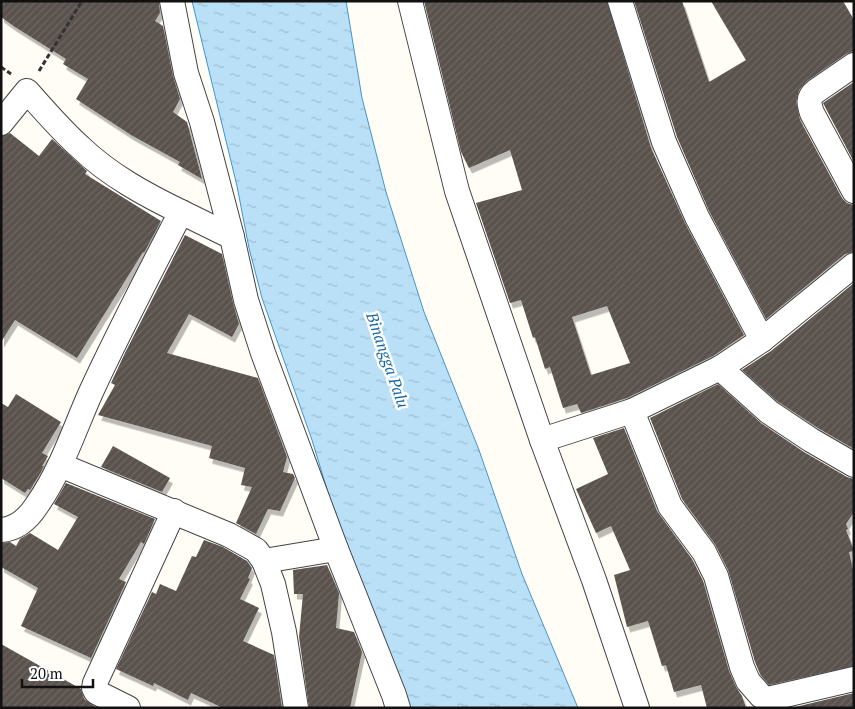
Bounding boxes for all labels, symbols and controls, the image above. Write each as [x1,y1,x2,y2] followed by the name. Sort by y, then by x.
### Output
[361,308,415,411] water label: Binangga Palu
[22,656,94,688] scale bar
[30,663,63,683] text: 20 m

